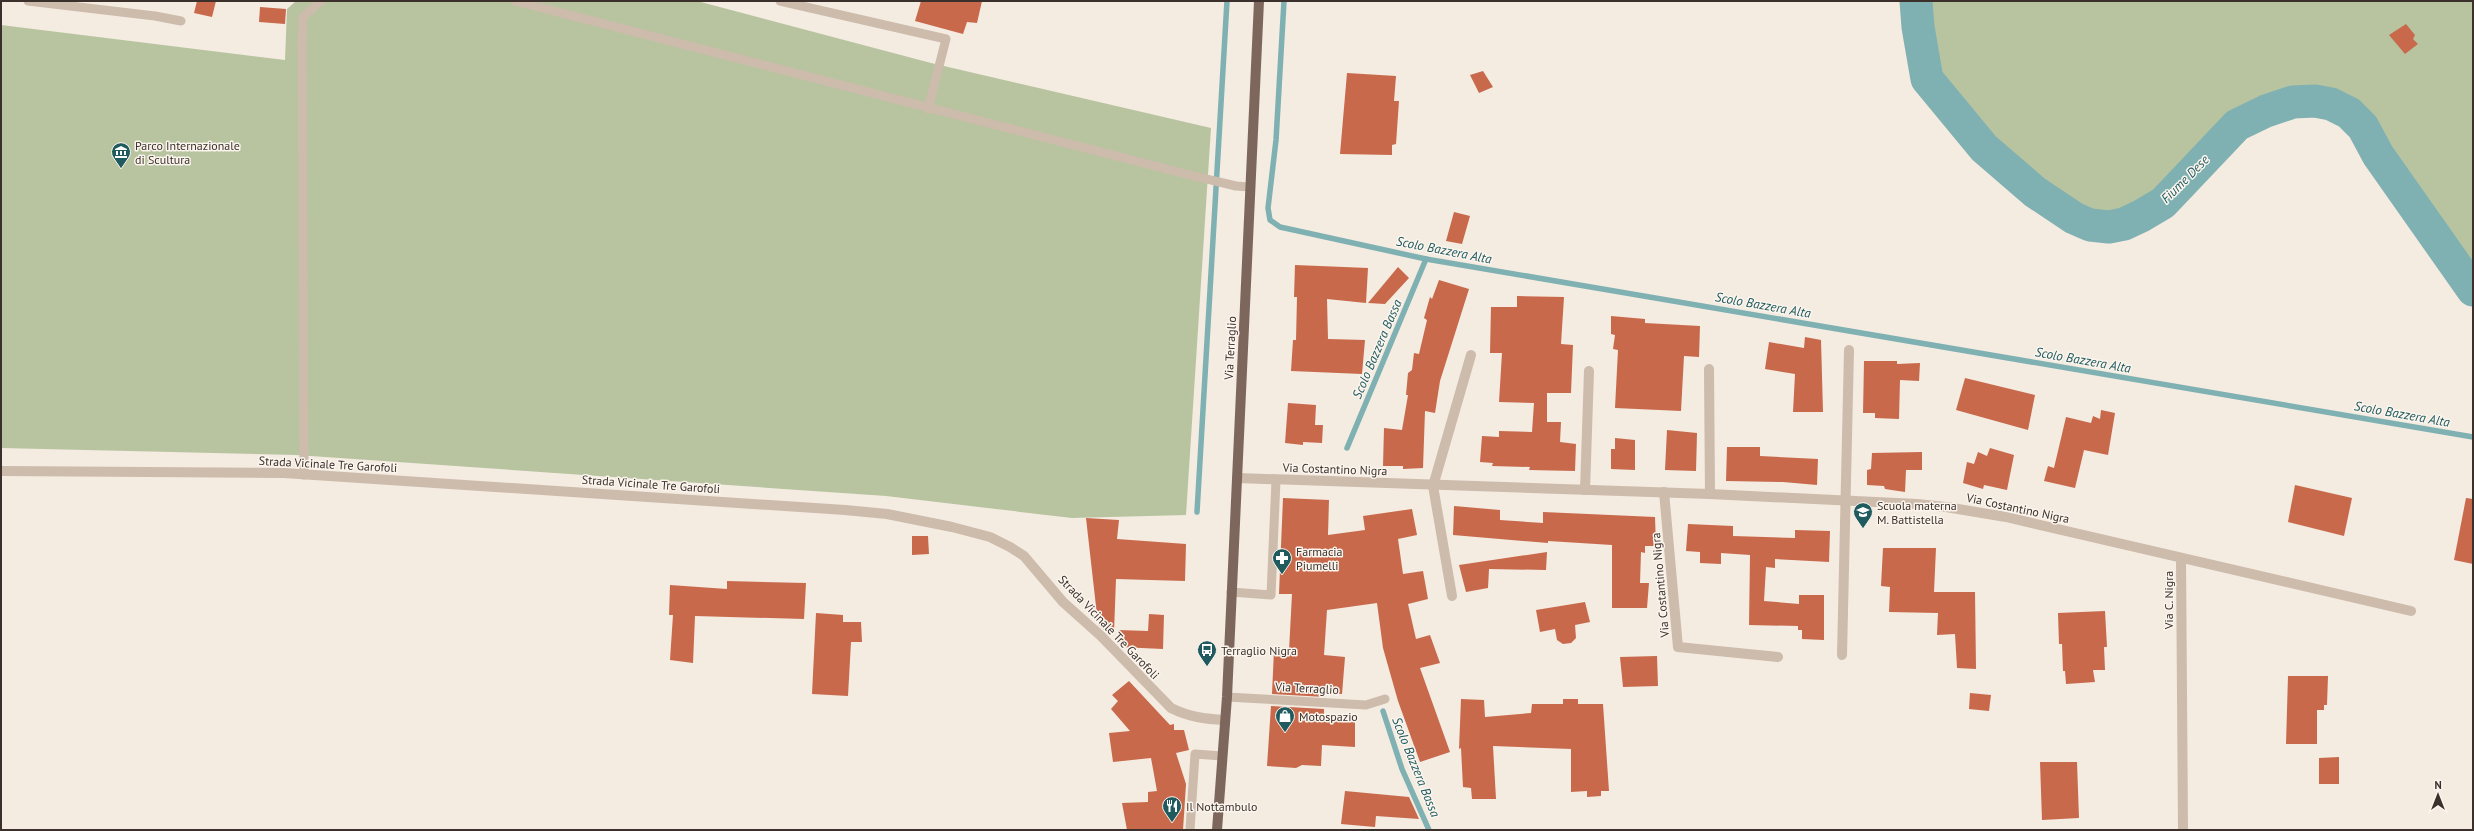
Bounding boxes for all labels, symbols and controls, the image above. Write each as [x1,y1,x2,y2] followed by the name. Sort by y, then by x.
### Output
[135,138,240,167] place label: Parco Internazionale di Scultura
[110,141,132,169] museum icon: Parco Internazionale di Scultura
[2157,151,2213,207] water label: Fiume Dese
[1395,232,1494,268] water label: Scolo Bazzera Alta
[1714,288,1813,322] water label: Scolo Bazzera Alta
[1348,296,1406,401] water label: Scolo Bazzera Bassa
[1221,316,1239,381] street label: Via Terraglio
[2034,343,2133,377] water label: Scolo Bazzera Alta
[2353,397,2452,431] water label: Scolo Bazzera Alta
[258,453,398,475] street label: Strada Vicinale Tre Garofoli
[1281,460,1388,478] street label: Via Costantino Nigra
[581,472,721,496] street label: Strada Vicinale Tre Garofoli
[1964,490,2071,526] street label: Via Costantino Nigra
[1877,498,1957,527] place label: Scuola materna M. Battistella
[1852,501,1874,529] school or university icon: Scuola materna M. Battistella
[1648,532,1672,639] street label: Via Costantino Nigra
[1296,544,1343,573] place label: Farmacia Piumelli
[1271,547,1293,575] pharmacy icon: Farmacia Piumelli
[2161,571,2176,630] street label: Via C. Nigra
[1055,572,1163,682] street label: Strada Vicinale Tre Garofoli
[1196,639,1218,667] bus stop icon: Terraglio Nigra
[1221,643,1297,658] place label: Terraglio Nigra
[1274,679,1339,697] street label: Via Terraglio
[1274,705,1296,733] shop icon: Motospazio
[1299,709,1358,724] place label: Motospazio
[1388,714,1444,820] water label: Scolo Bazzera Bassa
[2418,775,2458,815] north arrow
[2434,778,2442,792] text: N
[1161,795,1183,823] restaurant icon: Il Nottambulo
[1186,799,1257,814] place label: Il Nottambulo

